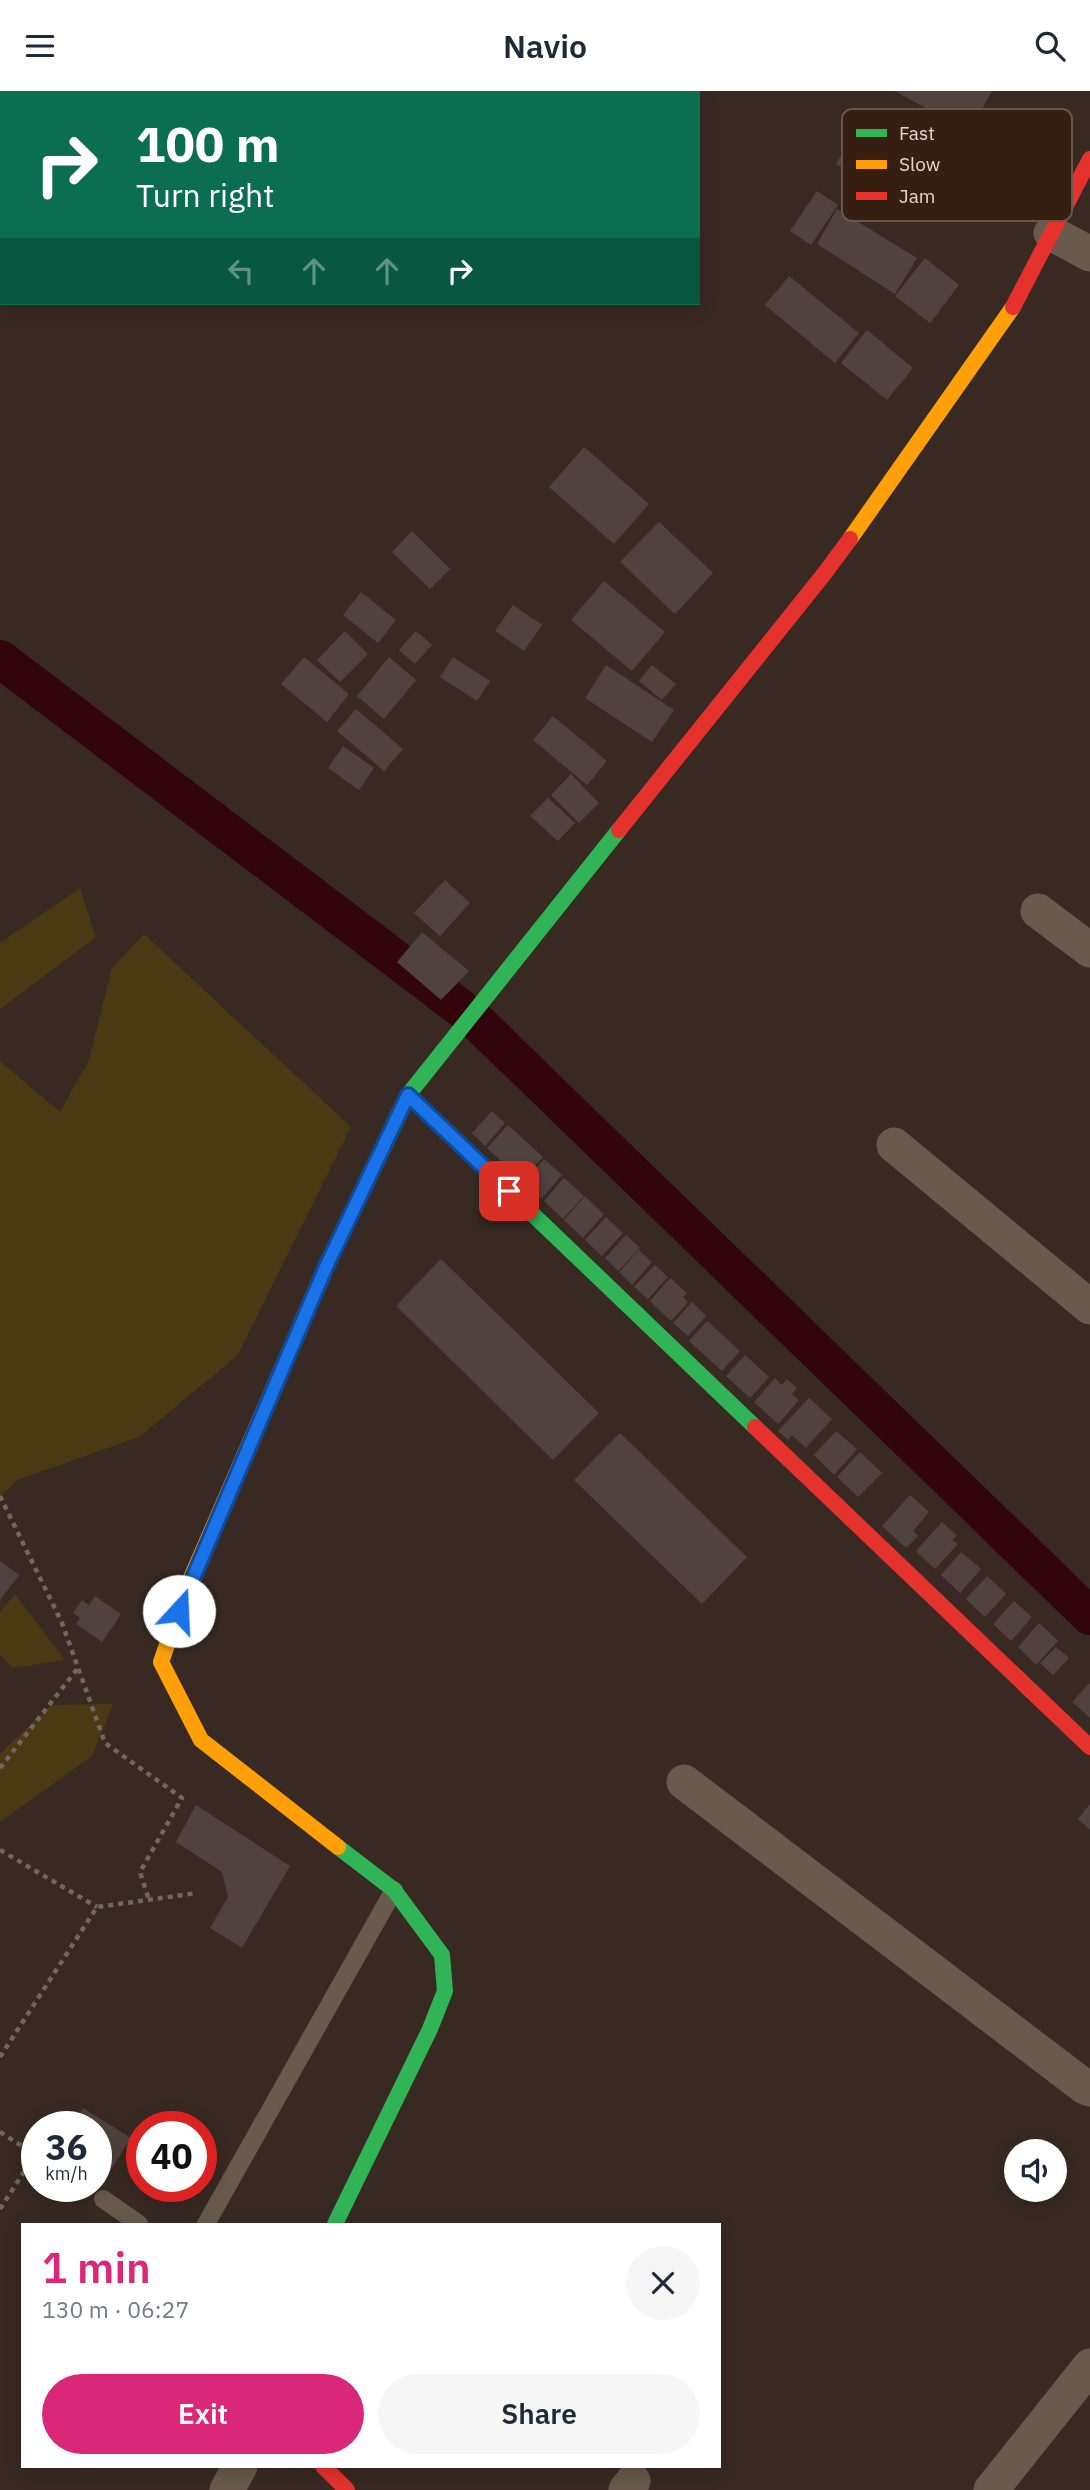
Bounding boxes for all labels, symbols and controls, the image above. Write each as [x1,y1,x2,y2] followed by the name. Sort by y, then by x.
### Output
[503,25,587,67] text: Navio
[21,27,59,65] icon: menu
[1031,27,1069,65] icon: search
[842,109,1072,221] legend
[136,112,280,175] text: 100 m
[21,119,112,210] icon: right
[899,121,935,145] text: Fast
[899,152,940,176] text: Slow
[136,174,274,216] text: Turn right
[899,184,935,208] text: Jam
[222,252,260,290] icon: left
[295,252,333,290] icon: ahead
[368,252,406,290] icon: ahead
[441,252,479,290] icon: right
[479,1161,539,1221] pin
[490,1172,528,1210] icon: arrive
[142,1574,216,1648] position arrow
[126,2111,217,2202] speed limit sign: 40
[45,2124,88,2170] text: 36
[1004,2139,1067,2202] map controls
[1004,2139,1067,2202] button: sound
[45,2162,88,2185] text: km/h
[42,2240,151,2295] text: 1 min
[626,2246,700,2320] button: close
[42,2294,189,2324] text: 130 m · 06:27
[42,2374,364,2454] button: Exit
[378,2374,700,2454] button: Share

